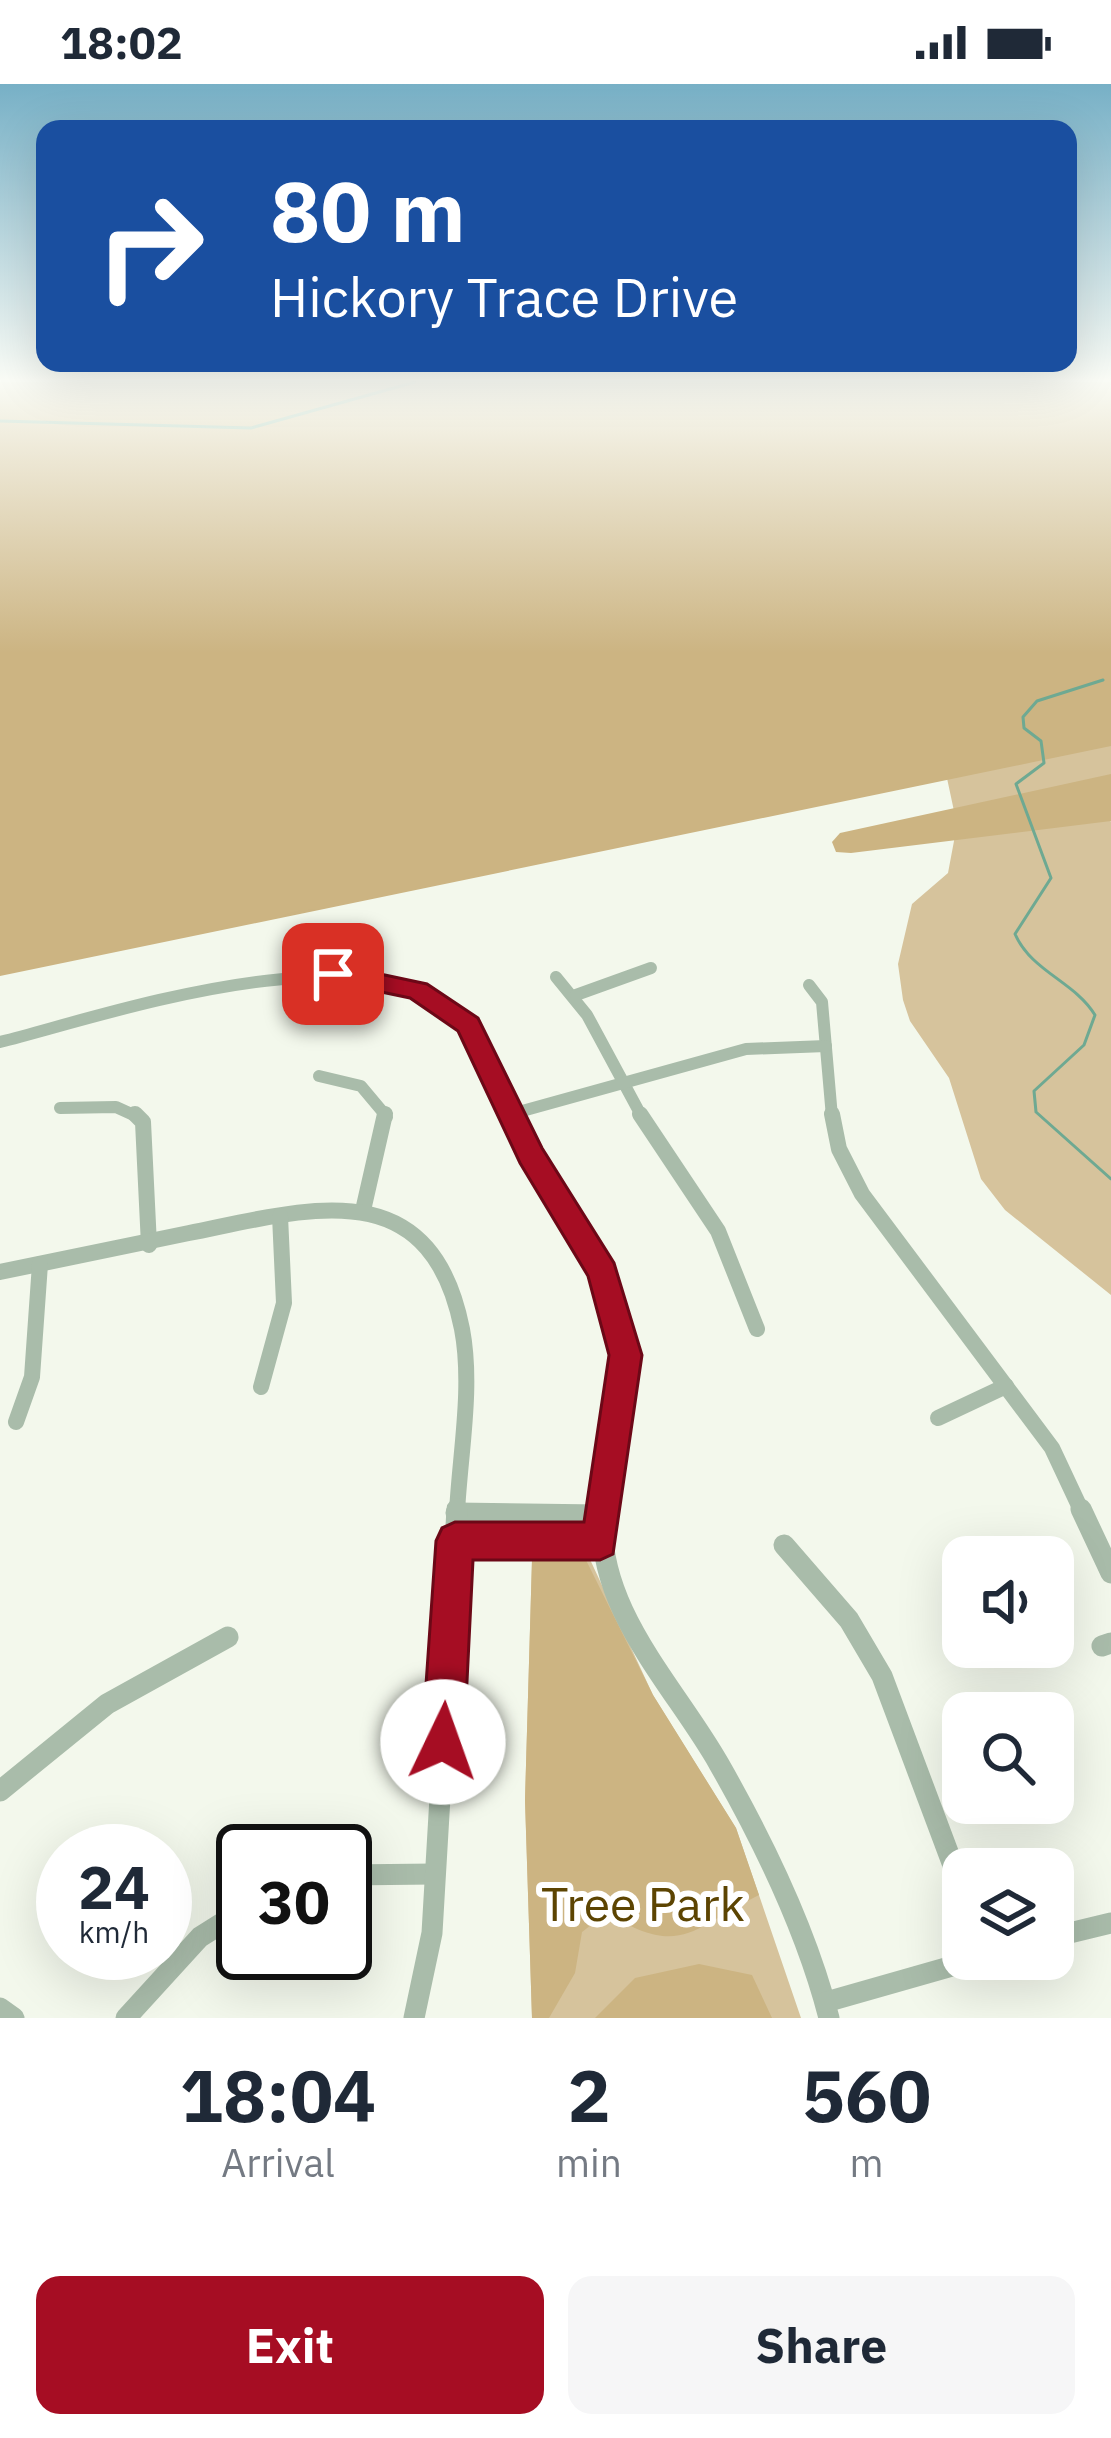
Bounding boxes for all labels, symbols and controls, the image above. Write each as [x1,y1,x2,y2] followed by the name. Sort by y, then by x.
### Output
[60,13,183,71] text: 18:02
[270,156,466,265] text: 80 m
[72,168,228,324] icon: right
[270,262,738,332] text: Hickory Trace Drive
[282,923,384,1025] pin
[300,941,366,1007] icon: arrive
[942,1536,1074,1980] map controls
[942,1536,1074,1668] button: sound
[380,1679,506,1805] position arrow
[942,1692,1074,1824] button: search
[216,1824,372,1980] speed limit sign: 30
[78,1847,150,1926] text: 24
[942,1848,1074,1980] button: layers
[541,1872,745,1934] park label: Tree Park
[79,1912,149,1951] text: km/h
[180,2048,376,2142] text: 18:04
[567,2048,611,2142] text: 2
[802,2048,931,2142] text: 560
[221,2137,335,2188] text: Arrival
[556,2137,622,2188] text: min
[849,2137,884,2188] text: m
[36,2276,544,2414] button: Exit
[568,2276,1075,2414] button: Share

